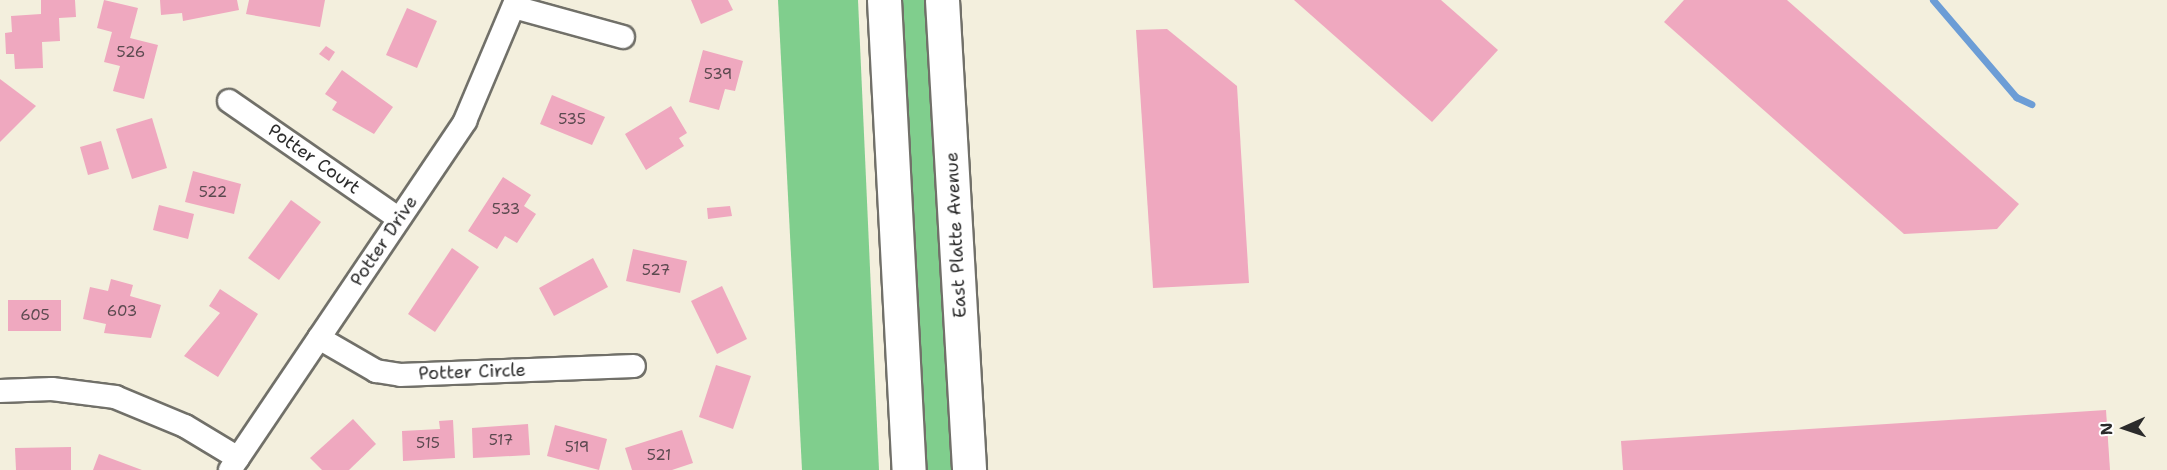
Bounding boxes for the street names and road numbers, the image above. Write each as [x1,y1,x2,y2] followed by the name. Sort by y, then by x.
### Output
[264,119,364,199] street label: Potter Court
[941,152,971,318] street label: East Platte Avenue
[346,192,422,290] street label: Potter Drive
[418,359,526,385] street label: Potter Circle

